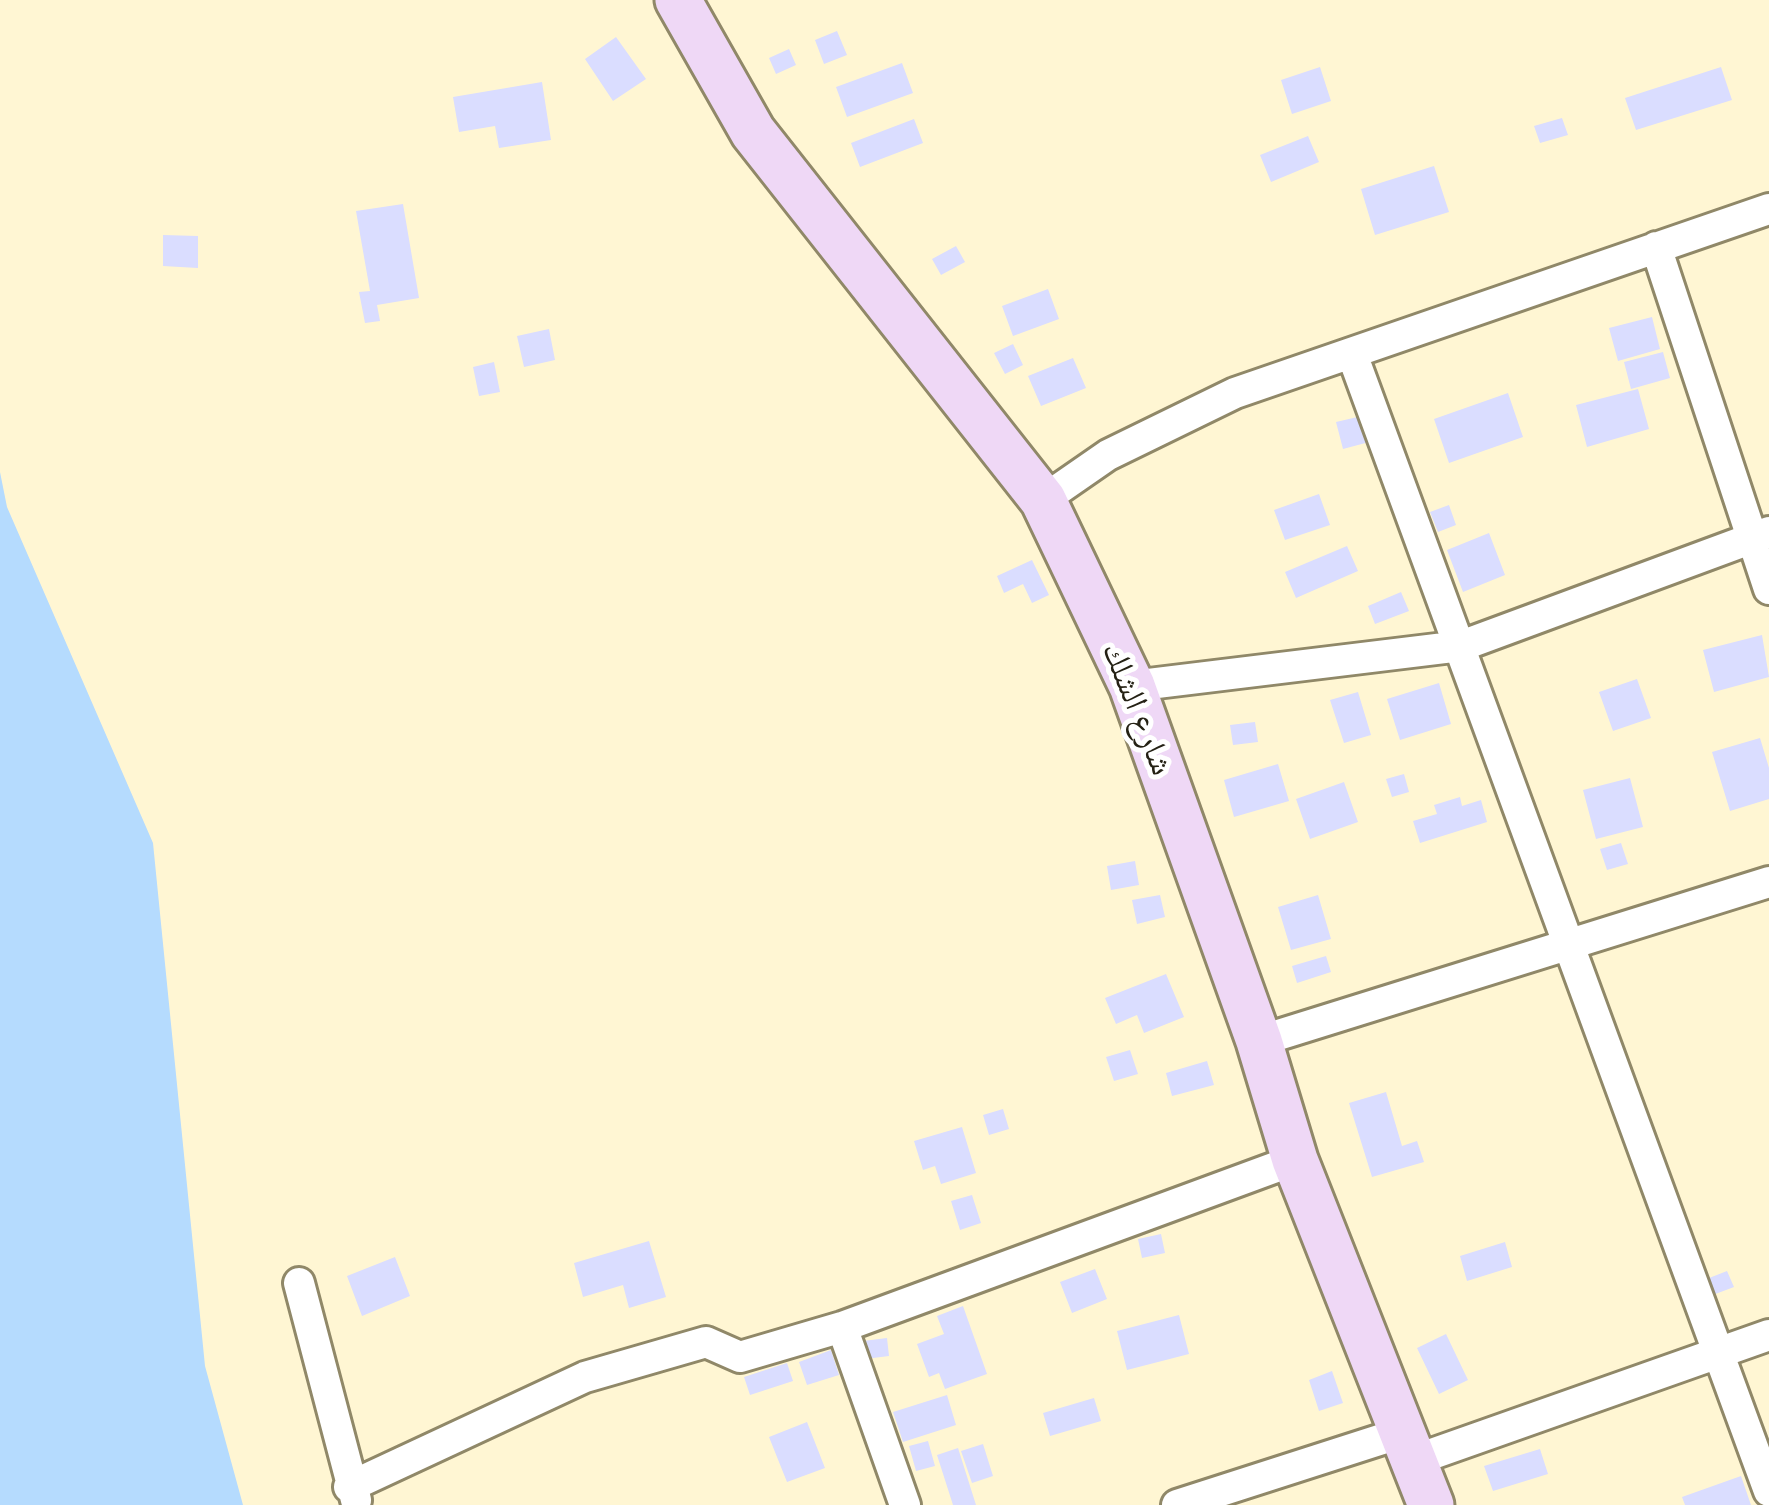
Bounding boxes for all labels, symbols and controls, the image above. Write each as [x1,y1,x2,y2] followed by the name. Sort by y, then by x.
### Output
[1092,637,1182,781] street label: شارع الشلك

